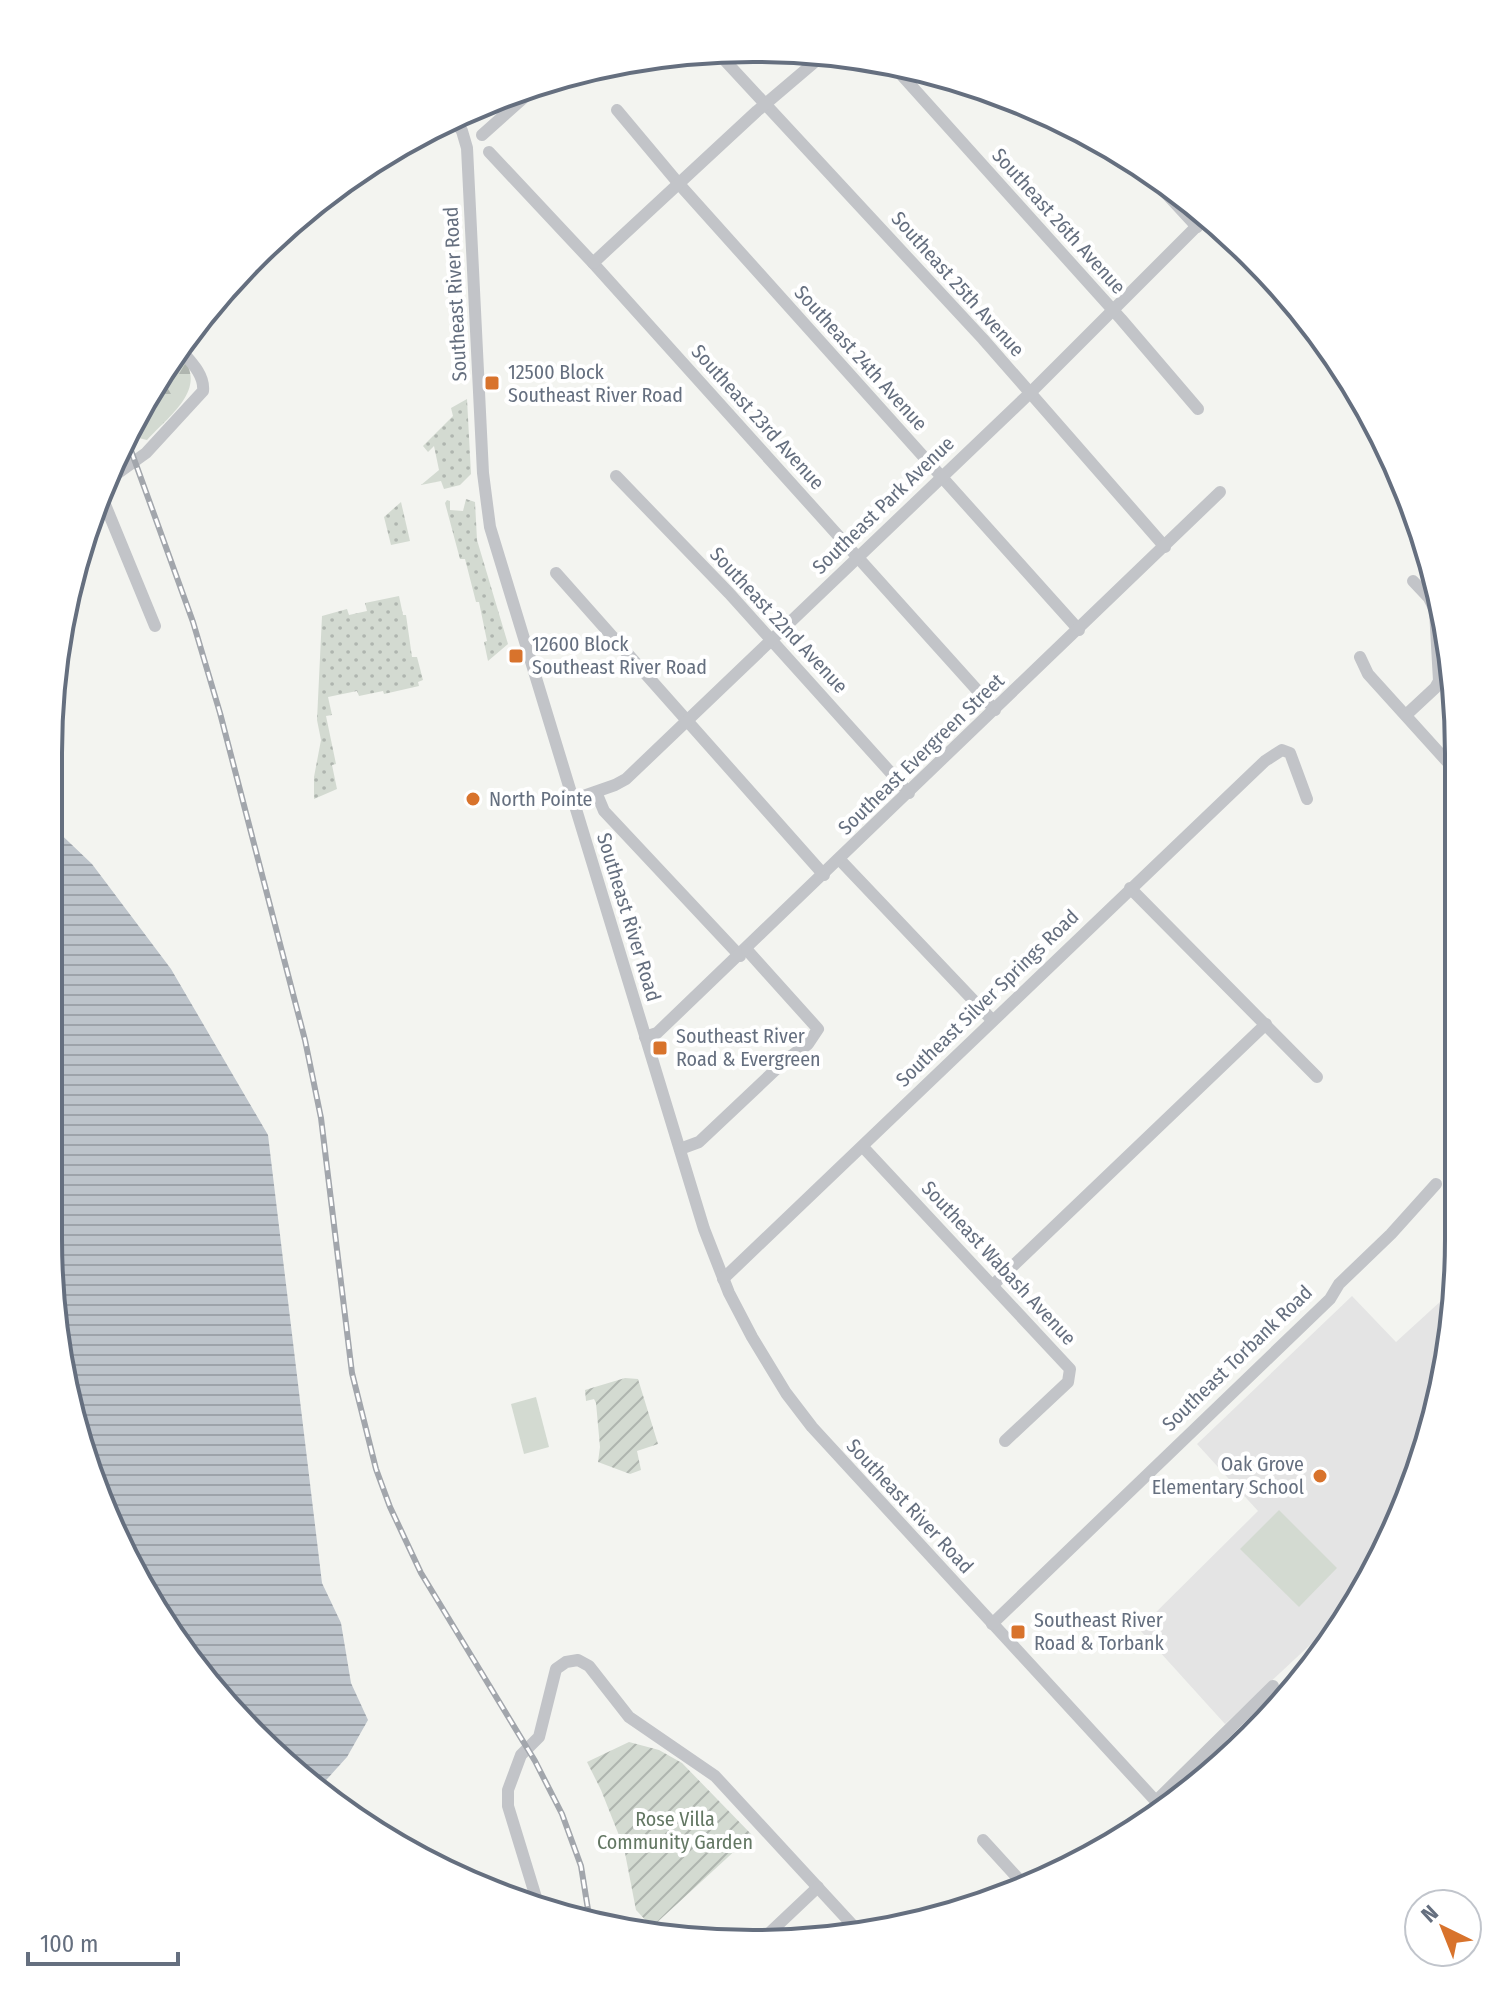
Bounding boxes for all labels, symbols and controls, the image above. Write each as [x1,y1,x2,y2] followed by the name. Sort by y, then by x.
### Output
[987,143,1131,299] street label: Southeast 26th Avenue
[438,206,472,382] street label: Southeast River Road
[887,207,1029,361] street label: Southeast 25th Avenue
[789,280,933,436] street label: Southeast 24th Avenue
[687,340,829,494] street label: Southeast 23rd Avenue
[508,360,683,407] place label: 12500 Block Southeast River Road
[483,374,501,392] marker: 12500 Block Southeast River Road
[807,431,959,579] street label: Southeast Park Avenue
[705,542,853,698] street label: Southeast 22nd Avenue
[532,632,707,679] place label: 12600 Block Southeast River Road
[507,647,525,665] marker: 12600 Block Southeast River Road
[833,668,1009,840] street label: Southeast Evergreen Street
[489,787,593,811] place label: North Pointe
[464,790,482,808] marker: North Pointe
[592,830,666,1004] street label: Southeast River Road
[891,904,1083,1092] street label: Southeast Silver Springs Road
[676,1024,821,1071] place label: Southeast River Road & Evergreen
[651,1039,669,1057] marker: Southeast River Road & Evergreen
[917,1176,1081,1350] street label: Southeast Wabash Avenue
[1157,1280,1317,1436] street label: Southeast Torbank Road
[842,1434,978,1578] street label: Southeast River Road
[1152,1452,1304,1499] place label: Oak Grove Elementary School
[1311,1467,1329,1485] marker: Oak Grove Elementary School
[1034,1608,1165,1655] place label: Southeast River Road & Torbank
[1009,1623,1027,1641] marker: Southeast River Road & Torbank
[597,1807,753,1854] park label: Rose Villa Community Garden
[1403,1888,1483,1968] north arrow
[1416,1899,1444,1928] text: N
[28,1916,178,1966] scale bar
[40,1930,98,1958] text: 100 m

